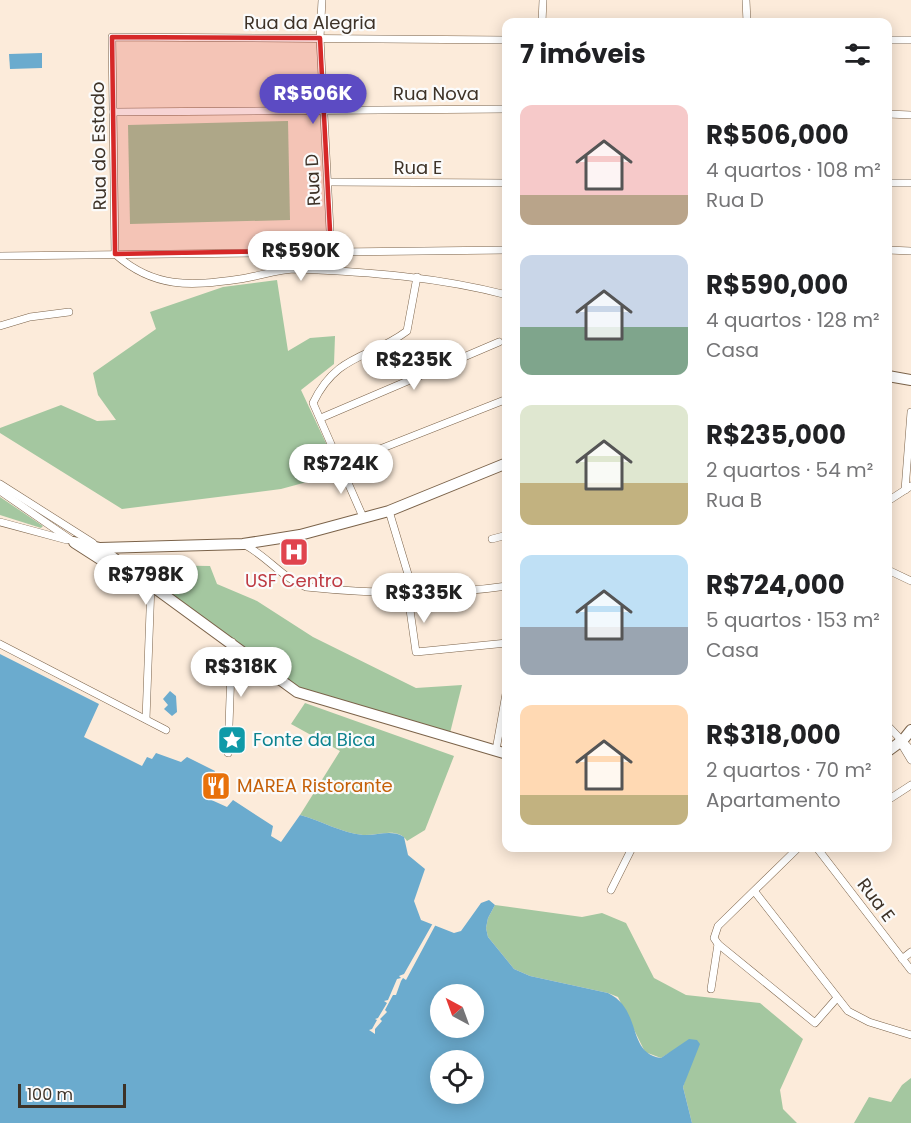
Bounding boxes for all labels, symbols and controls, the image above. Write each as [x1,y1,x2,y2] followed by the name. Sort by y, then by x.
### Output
[244,10,376,35] street label: Rua da Alegria
[520,36,646,72] text: 7 imóveis
[841,38,874,71] icon: filters
[264,74,362,125] pin: R$506K
[274,79,352,107] text: R$506K
[85,81,112,211] street label: Rua do Estado
[393,81,479,106] street label: Rua Nova
[706,117,849,153] text: R$506,000
[568,129,640,201] icon: home
[299,153,326,207] street label: Rua D
[394,155,442,180] street label: Rua E
[706,156,881,184] text: 4 quartos · 108 m²
[706,186,764,214] text: Rua D
[252,231,350,282] pin: R$590K
[262,236,340,264] text: R$590K
[706,267,848,303] text: R$590,000
[568,279,640,351] icon: home
[706,306,880,334] text: 4 quartos · 128 m²
[706,336,759,364] text: Casa
[365,340,463,391] pin: R$235K
[376,345,452,373] text: R$235K
[706,417,846,453] text: R$235,000
[568,429,640,501] icon: home
[292,444,390,495] pin: R$724K
[303,449,379,477] text: R$724K
[706,456,873,484] text: 2 quartos · 54 m²
[706,486,762,514] text: Rua B
[278,536,310,568] hospital icon: USF Centro
[97,555,195,606] pin: R$798K
[108,560,184,588] text: R$798K
[706,567,845,603] text: R$724,000
[245,568,343,593] place label: USF Centro
[375,573,473,624] pin: R$335K
[385,578,463,606] text: R$335K
[568,579,640,651] icon: home
[706,606,880,634] text: 5 quartos · 153 m²
[706,636,759,664] text: Casa
[192,647,290,698] pin: R$318K
[205,652,277,680] text: R$318K
[706,717,841,753] text: R$318,000
[216,724,248,756] place icon: Fonte da Bica
[253,727,375,752] place label: Fonte da Bica
[568,729,640,801] icon: home
[706,756,872,784] text: 2 quartos · 70 m²
[200,770,232,802] restaurant icon: MAREA Ristorante
[237,773,393,798] place label: MAREA Ristorante
[706,786,841,814] text: Apartamento
[852,873,901,927] street label: Rua E
[430,984,484,1038] north arrow
[430,984,484,1104] map controls
[430,1050,484,1104] button: locate
[18,1081,126,1108] scale bar
[27,1083,73,1106] text: 100 m

